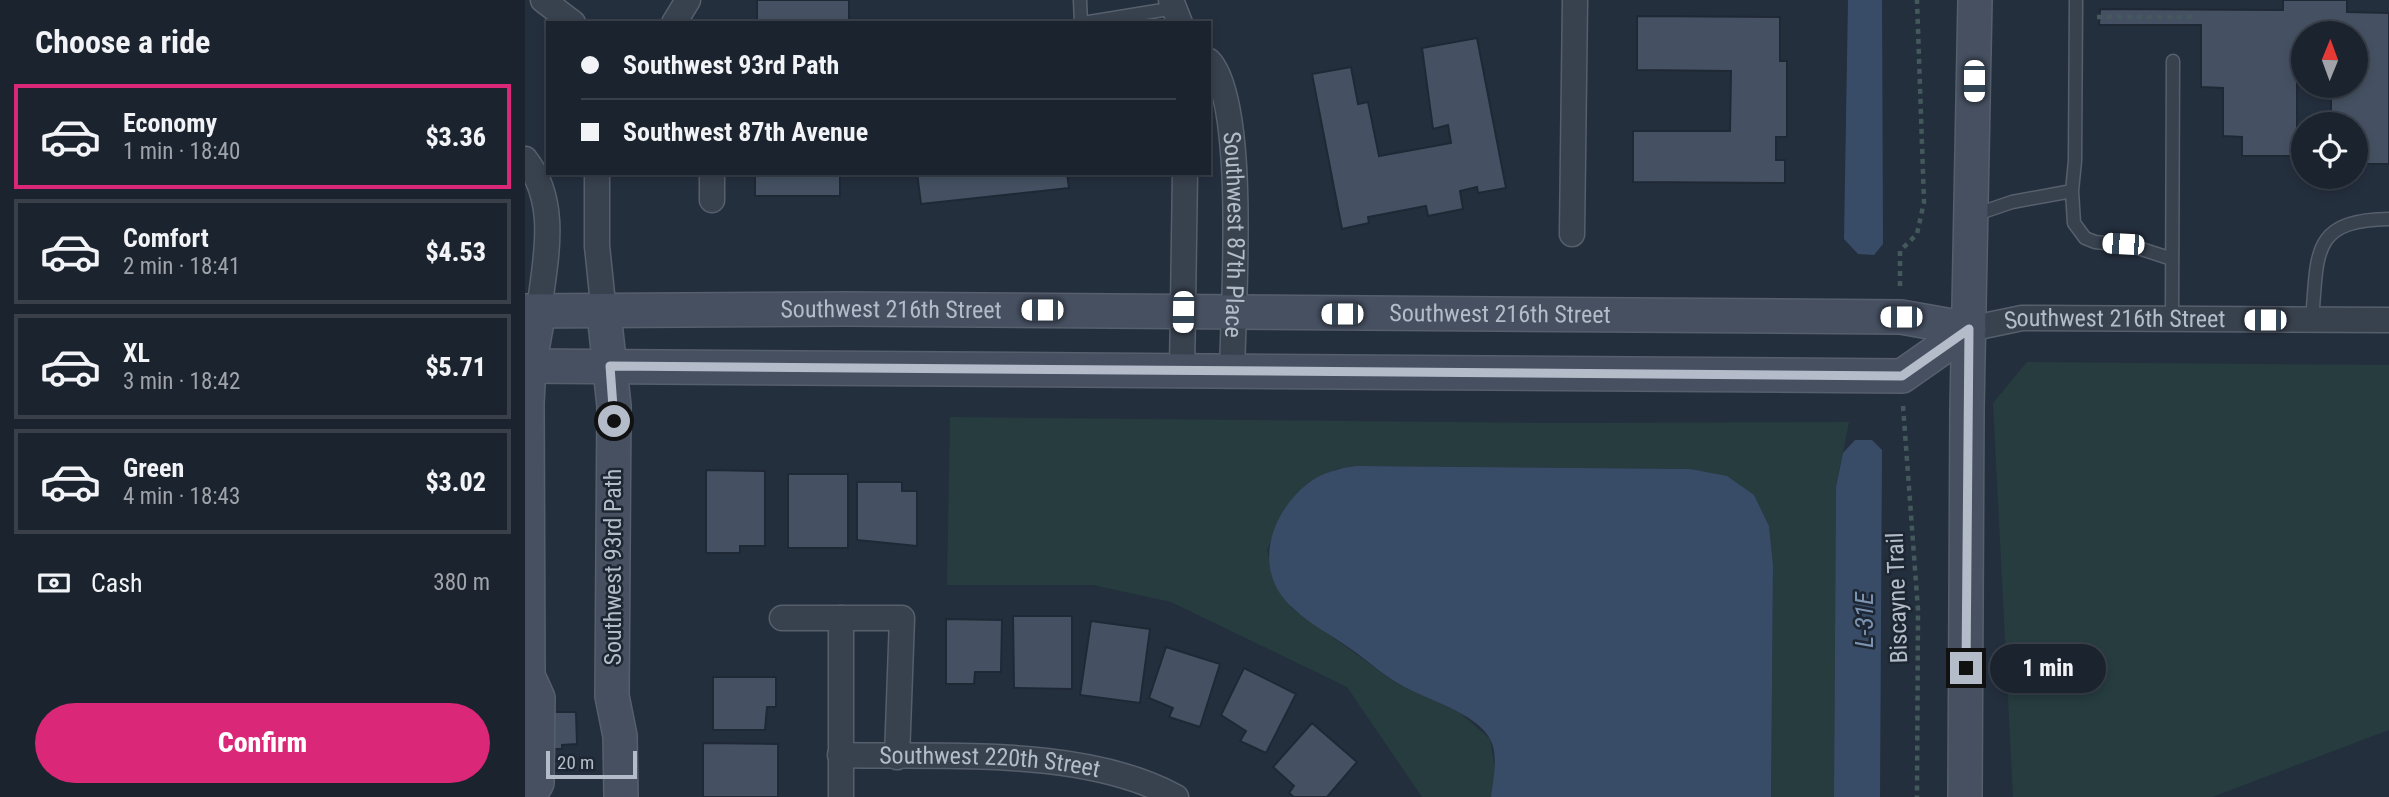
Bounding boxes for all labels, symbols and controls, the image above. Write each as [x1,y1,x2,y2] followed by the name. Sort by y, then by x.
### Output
[2291,21,2368,98] north arrow
[2291,21,2368,189] map controls
[35,23,210,61] text: Choose a ride
[623,50,839,80] text: Southwest 93rd Path
[1964,60,1985,102] car
[39,105,102,168] icon: car
[123,108,217,138] text: Economy
[2291,112,2368,189] button: locate
[623,117,868,147] text: Southwest 87th Avenue
[425,122,486,152] text: $3.36
[1217,130,1250,338] street label: Southwest 87th Place
[123,138,240,165] text: 1 min · 18:40
[39,220,102,283] icon: car
[123,223,209,253] text: Comfort
[2102,232,2145,256] car
[425,237,486,267] text: $4.53
[123,253,240,280] text: 2 min · 18:41
[1173,291,1194,333] car
[780,295,1002,324] street label: Southwest 216th Street
[1389,299,1611,329] street label: Southwest 216th Street
[1022,300,1064,321] car
[1322,304,1364,325] car
[2002,304,2226,335] street label: Southwest 216th Street
[1881,307,1923,328] car
[2245,310,2287,331] car
[39,335,102,398] icon: car
[123,338,150,368] text: XL
[425,352,486,382] text: $5.71
[123,368,240,395] text: 3 min · 18:42
[598,405,630,437] route start
[39,450,102,513] icon: car
[123,453,184,483] text: Green
[425,467,486,497] text: $3.02
[599,469,627,665] street label: Southwest 93rd Path
[123,483,240,510] text: 4 min · 18:43
[1881,532,1913,664] street label: Biscayne Trail
[35,564,73,602] icon: cash
[91,568,143,598] text: Cash
[433,569,490,596] text: 380 m
[1849,591,1879,648] water label: L-31E
[1991,644,2106,692] callout: 1 min
[1950,652,1982,684] route end
[2022,655,2074,682] text: 1 min
[35,703,490,783] button: Confirm
[879,742,1103,783] street label: Southwest 220th Street
[546,748,637,780] scale bar
[557,751,594,774] text: 20 m

